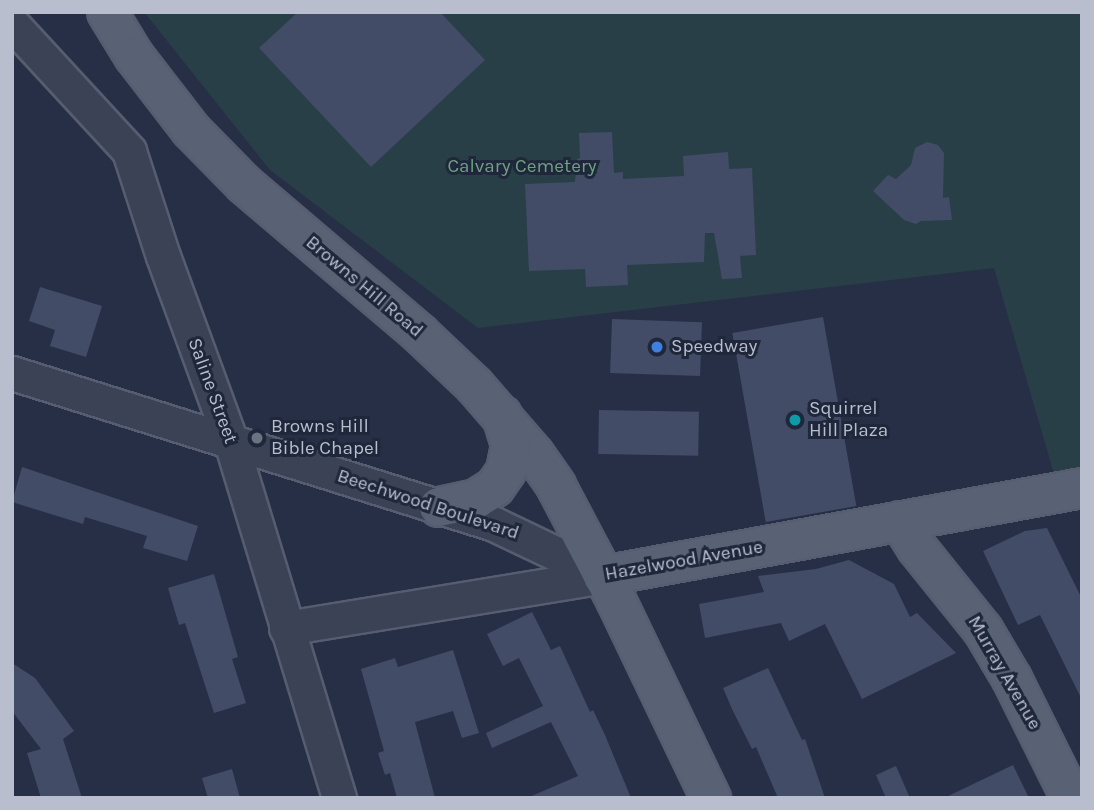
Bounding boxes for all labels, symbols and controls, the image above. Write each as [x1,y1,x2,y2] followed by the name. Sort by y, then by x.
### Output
[447,156,597,178] park label: Calvary Cemetery
[301,231,427,343] street label: Browns Hill Road
[182,335,242,447] street label: Saline Street
[671,336,757,358] place label: Speedway
[649,339,665,355] marker: Speedway
[809,398,888,442] place label: Squirrel Hill Plaza
[787,412,803,428] marker: Squirrel Hill Plaza
[271,416,379,460] place label: Browns Hill Bible Chapel
[249,430,265,446] marker: Browns Hill Bible Chapel
[334,465,522,545] street label: Beechwood Boulevard
[603,536,765,586] street label: Hazelwood Avenue
[962,612,1046,734] street label: Murray Avenue

